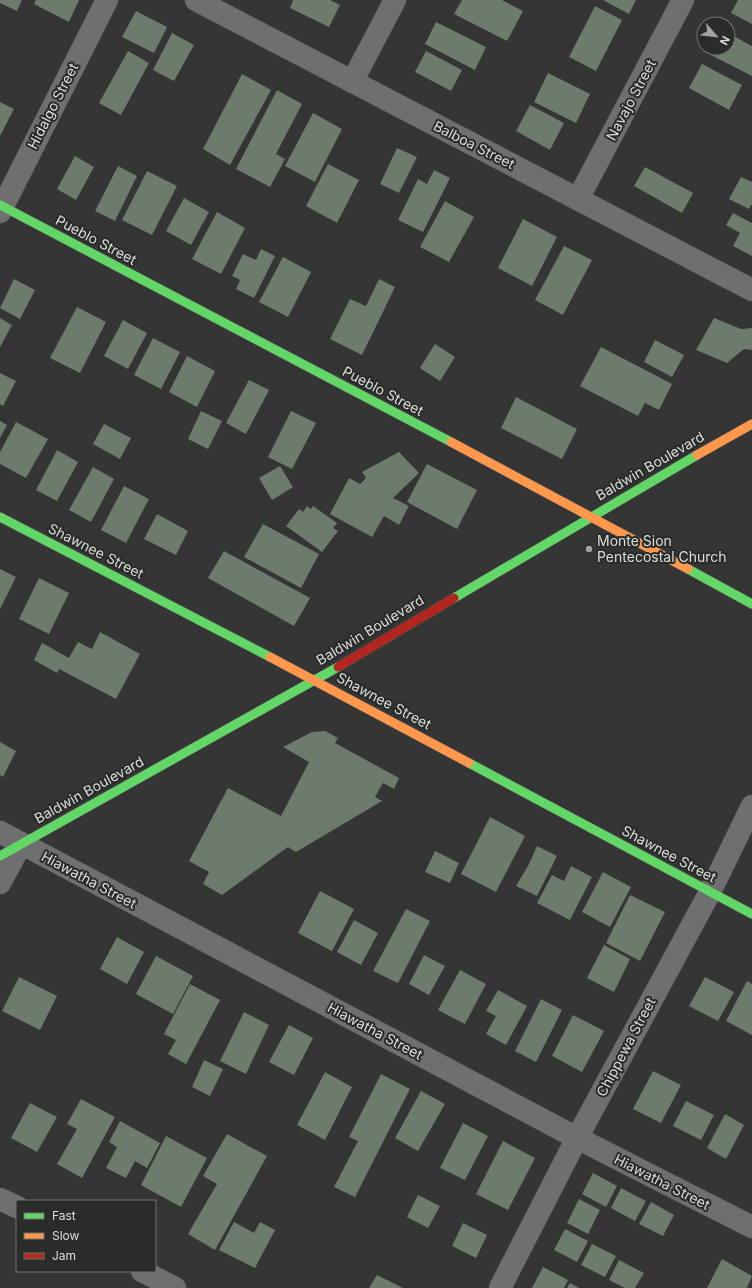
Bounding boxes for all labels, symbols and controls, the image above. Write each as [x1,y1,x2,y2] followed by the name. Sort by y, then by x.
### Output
[696,16,736,56] north arrow
[717,34,733,48] text: N
[602,56,659,143] street label: Navajo Street
[24,60,82,152] street label: Hidalgo Street
[431,117,518,172] street label: Balboa Street
[53,211,140,268] street label: Pueblo Street
[340,362,427,419] street label: Pueblo Street
[592,428,707,504] street label: Baldwin Boulevard
[46,519,147,582] street label: Shawnee Street
[597,532,727,565] place label: Monte Sion Pentecostal Church
[584,544,594,554] marker: Monte Sion Pentecostal Church
[313,591,427,668] street label: Baldwin Boulevard
[334,668,435,733] street label: Shawnee Street
[31,752,146,827] street label: Baldwin Boulevard
[619,821,720,886] street label: Shawnee Street
[39,847,140,912] street label: Hiawatha Street
[592,994,659,1099] street label: Chippewa Street
[325,998,426,1063] street label: Hiawatha Street
[612,1150,713,1213] street label: Hiawatha Street
[16,1200,156,1272] legend
[52,1208,76,1223] text: Fast
[52,1228,80,1243] text: Slow
[52,1248,76,1263] text: Jam

